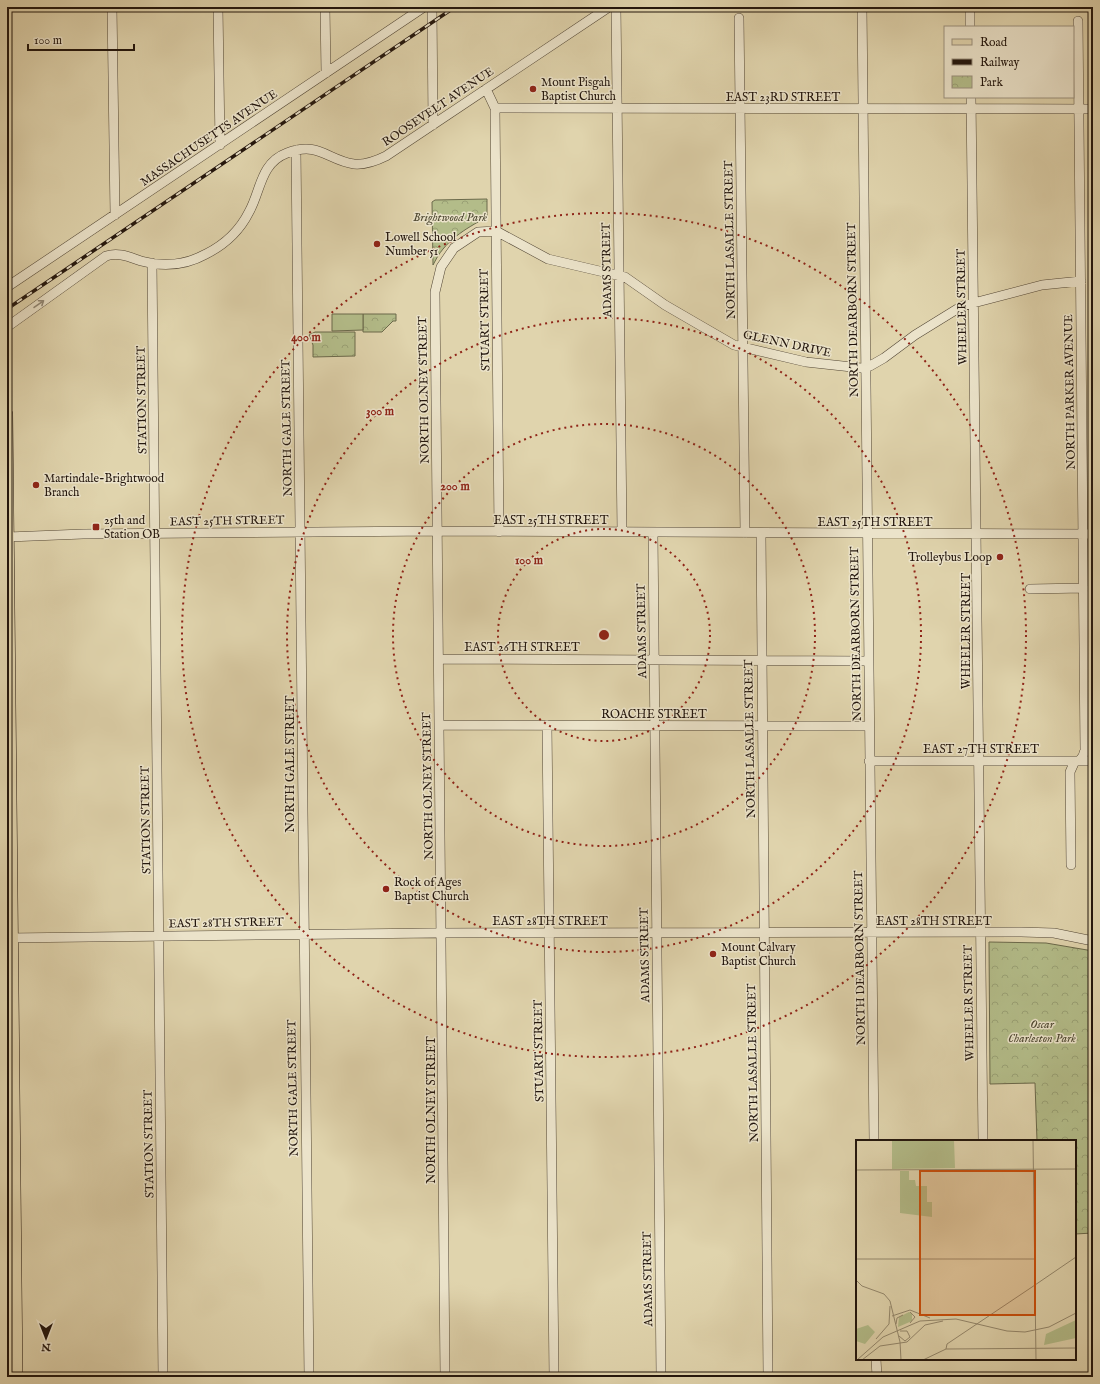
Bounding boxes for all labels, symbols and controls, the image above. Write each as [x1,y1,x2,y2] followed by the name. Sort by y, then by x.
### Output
[28,26,134,52] scale bar
[944,26,1074,98] legend
[34,33,62,48] text: 100 m
[980,35,1008,50] text: Road
[980,55,1019,70] text: Railway
[379,64,497,150] street label: ROOSEVELT AVENUE
[541,75,617,105] place label: Mount Pisgah Baptist Church
[980,75,1003,90] text: Park
[528,84,538,94] marker: Mount Pisgah Baptist Church
[138,86,280,190] street label: MASSACHUSETTS AVENUE
[726,90,841,105] street label: EAST 23RD STREET
[721,160,739,320] street label: NORTH LASALLE STREET
[413,210,487,226] park label: Brightwood Park
[599,222,615,319] street label: ADAMS STREET
[844,222,862,397] street label: NORTH DEARBORN STREET
[385,230,457,259] place label: Lowell School Number 51
[372,239,382,249] marker: Lowell School Number 51
[953,249,971,365] street label: WHEELER STREET
[477,268,493,371] street label: STUART STREET
[33,300,44,308] one-way arrow
[1061,314,1079,470] street label: NORTH PARKER AVENUE
[415,316,433,464] street label: NORTH OLNEY STREET
[742,327,832,361] street label: GLENN DRIVE
[291,330,322,345] text: 400 m
[134,345,150,454] street label: STATION STREET
[278,359,296,497] street label: NORTH GALE STREET
[366,404,395,419] text: 300 m
[44,471,165,500] place label: Martindale-Brightwood Branch
[440,479,470,494] text: 200 m
[31,480,41,490] marker: Martindale-Brightwood Branch
[169,512,285,530] street label: EAST 25TH STREET
[104,513,160,542] place label: 25th and Station OB
[494,513,609,528] street label: EAST 25TH STREET
[818,515,933,530] street label: EAST 25TH STREET
[91,522,101,532] marker: 25th and Station OB
[847,546,865,721] street label: NORTH DEARBORN STREET
[908,550,992,566] place label: Trolleybus Loop
[995,552,1005,562] marker: Trolleybus Loop
[515,553,544,568] text: 100 m
[959,573,974,689] street label: WHEELER STREET
[634,583,650,680] street label: ADAMS STREET
[597,628,611,642] centre of rings
[464,640,580,655] street label: EAST 26TH STREET
[741,659,759,819] street label: NORTH LASALLE STREET
[283,695,298,832] street label: NORTH GALE STREET
[601,707,707,722] street label: ROACHE STREET
[419,712,437,860] street label: NORTH OLNEY STREET
[923,742,1039,757] street label: EAST 27TH STREET
[138,765,154,874] street label: STATION STREET
[851,870,869,1045] street label: NORTH DEARBORN STREET
[394,875,470,905] place label: Rock of Ages Baptist Church
[381,884,391,894] marker: Rock of Ages Baptist Church
[637,907,653,1004] street label: ADAMS STREET
[168,914,284,932] street label: EAST 28TH STREET
[492,914,608,929] street label: EAST 28TH STREET
[876,914,992,929] street label: EAST 28TH STREET
[721,940,797,970] place label: Mount Calvary Baptist Church
[960,945,978,1061] street label: WHEELER STREET
[708,949,718,959] marker: Mount Calvary Baptist Church
[744,983,762,1143] street label: NORTH LASALLE STREET
[531,999,547,1102] street label: STUART STREET
[1008,1017,1076,1046] park label: Oscar Charleston Park
[284,1019,302,1157] street label: NORTH GALE STREET
[424,1036,439,1184] street label: NORTH OLNEY STREET
[141,1089,157,1198] street label: STATION STREET
[856,1140,1076,1360] inset map
[640,1231,656,1328] street label: ADAMS STREET
[26,1318,66,1358] north arrow
[41,1340,52,1354] text: N

